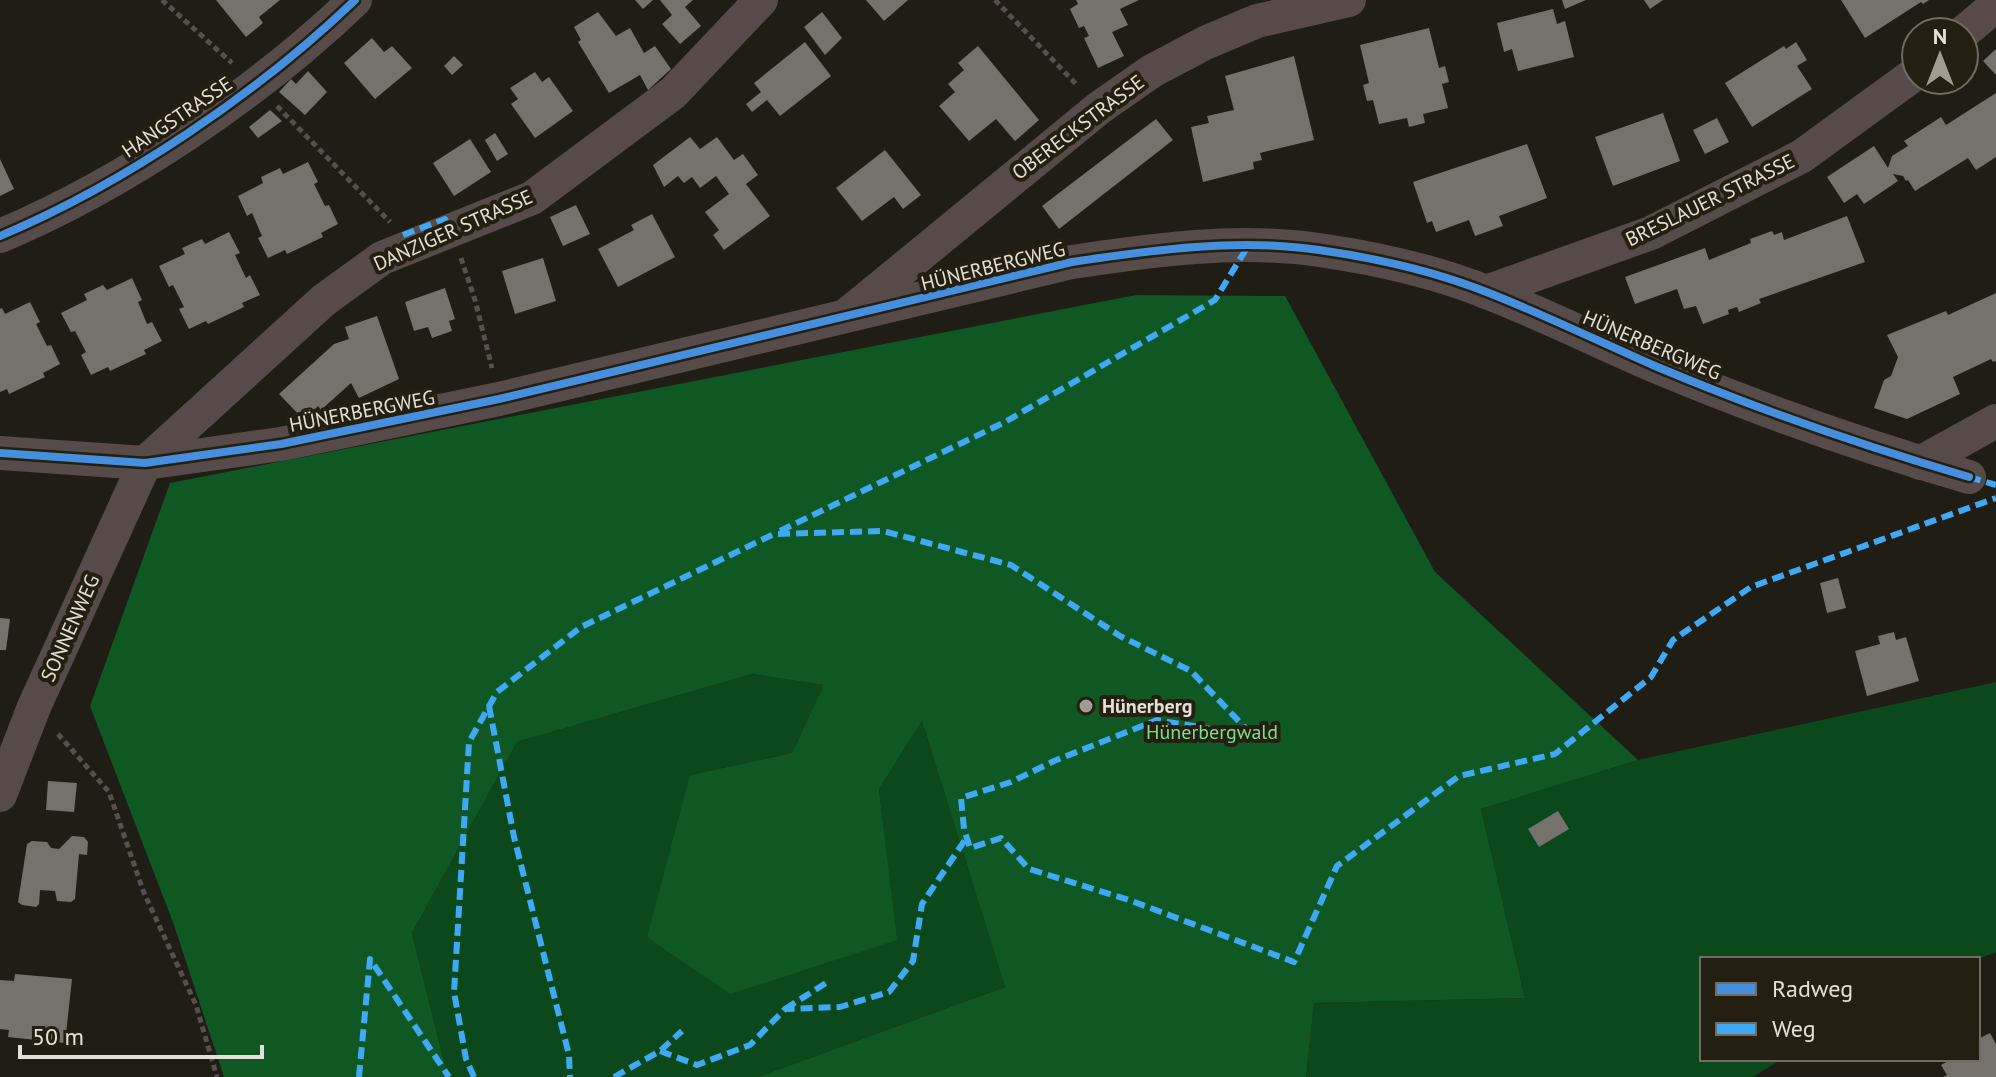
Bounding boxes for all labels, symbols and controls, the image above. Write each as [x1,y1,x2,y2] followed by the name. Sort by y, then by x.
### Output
[1900,16,1980,96] north arrow
[1933,22,1947,50] text: N
[1007,69,1149,185] street label: OBERECKSTRASSE
[117,71,237,163] street label: HANGSTRASSE
[1621,148,1799,252] street label: BRESLAUER STRASSE
[369,183,537,277] street label: DANZIGER STRASSE
[918,236,1068,296] street label: HÜNERBERGWEG
[1579,304,1725,386] street label: HÜNERBERGWEG
[287,384,437,438] street label: HÜNERBERGWEG
[35,570,105,686] street label: SONNENWEG
[1102,693,1192,719] place label: Hünerberg
[1077,697,1095,715] marker: Hünerberg
[1146,719,1278,745] park label: Hünerbergwald
[1700,957,1980,1061] legend
[1772,973,1853,1004] text: Radweg
[20,1009,262,1059] scale bar
[1772,1013,1816,1044] text: Weg
[32,1021,84,1052] text: 50 m

